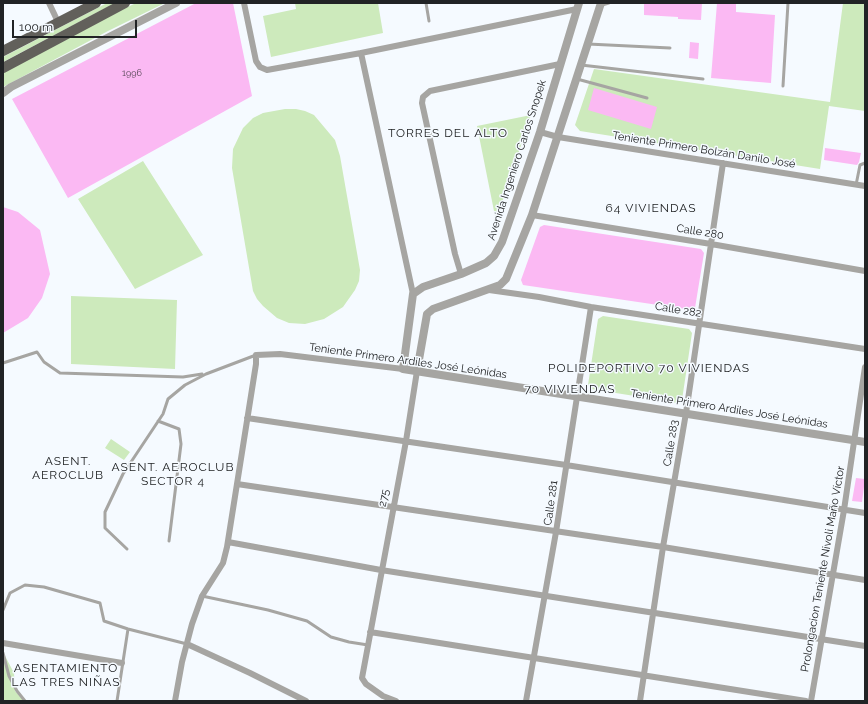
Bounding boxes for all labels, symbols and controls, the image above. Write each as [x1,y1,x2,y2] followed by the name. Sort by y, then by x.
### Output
[14,12,139,38] scale bar
[19,20,53,34] text: 100 m
[122,68,142,78] house number: 1996
[485,78,549,242] street label: Avenida Ingeniero Carlos Snopek
[388,126,508,140] district label: TORRES DEL ALTO
[612,129,796,171] street label: Teniente Primero Bolzán Danilo José
[605,201,697,215] district label: 64 VIVIENDAS
[675,222,725,242] street label: Calle 280
[654,300,702,320] street label: Calle 282
[308,341,508,381] street label: Teniente Primero Ardiles José Leónidas
[548,361,750,375] district label: POLIDEPORTIVO 70 VIVIENDAS
[524,382,616,396] district label: 70 VIVIENDAS
[629,387,829,431] street label: Teniente Primero Ardiles José Leónidas
[661,419,681,467] street label: Calle 283
[32,454,104,482] district label: ASENT. AEROCLUB
[112,460,234,488] district label: ASENT. AEROCLUB SECTOR 4
[798,465,848,673] street label: Prolongacion Teniente Nivoli Maño Víctor
[541,479,561,527] street label: Calle 281
[376,488,392,508] street label: 275
[12,661,120,689] district label: ASENTAMIENTO LAS TRES NIÑAS

